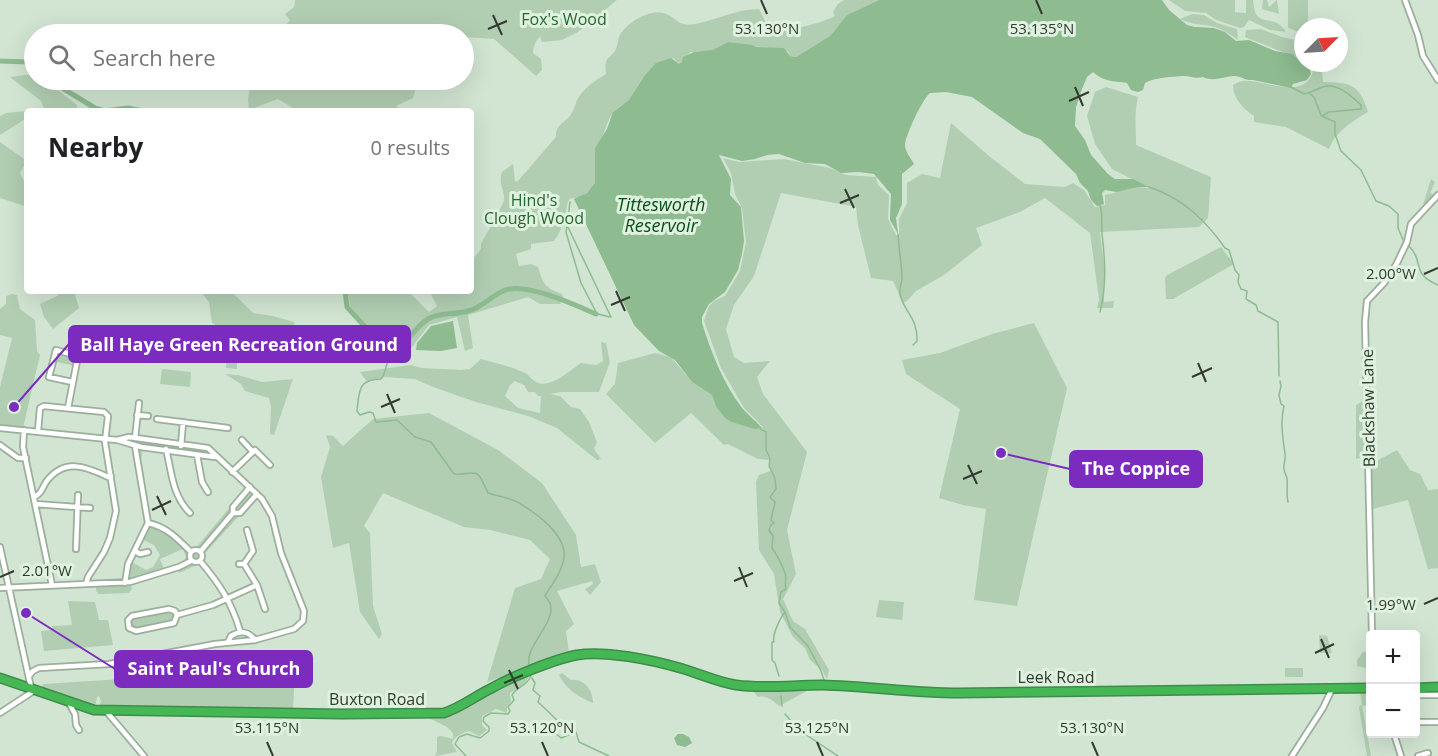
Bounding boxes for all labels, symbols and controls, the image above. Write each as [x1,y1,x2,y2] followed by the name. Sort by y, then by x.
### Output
[521,8,607,30] park label: Fox's Wood
[735,18,799,38] text: 53.130°N
[1010,18,1074,38] text: 53.135°N
[1294,18,1348,72] north arrow
[24,24,474,90] search box
[45,41,78,74] icon: search
[93,42,216,72] text: Search here
[48,129,143,165] text: Nearby
[370,134,450,161] text: 0 results
[484,189,584,229] park label: Hind's Clough Wood
[617,192,705,237] water label: Tittesworth Reservoir
[1366,263,1416,283] text: 2.00°W
[69,326,410,362] callout: Ball Haye Green Recreation Ground
[80,332,398,356] text: Ball Haye Green Recreation Ground
[1356,349,1380,467] street label: Blackshaw Lane
[1070,451,1202,487] callout: The Coppice
[1082,456,1190,480] text: The Coppice
[22,560,72,580] text: 2.01°W
[1366,594,1416,614] text: 1.99°W
[1366,630,1420,738] map controls
[1366,630,1420,684] button: +
[115,651,312,687] callout: Saint Paul's Church
[128,656,300,680] text: Saint Paul's Church
[1017,666,1095,688] street label: Leek Road
[1366,684,1420,738] button: −
[329,688,425,710] street label: Buxton Road
[235,717,299,737] text: 53.115°N
[510,717,574,737] text: 53.120°N
[785,717,849,737] text: 53.125°N
[1060,717,1124,737] text: 53.130°N

